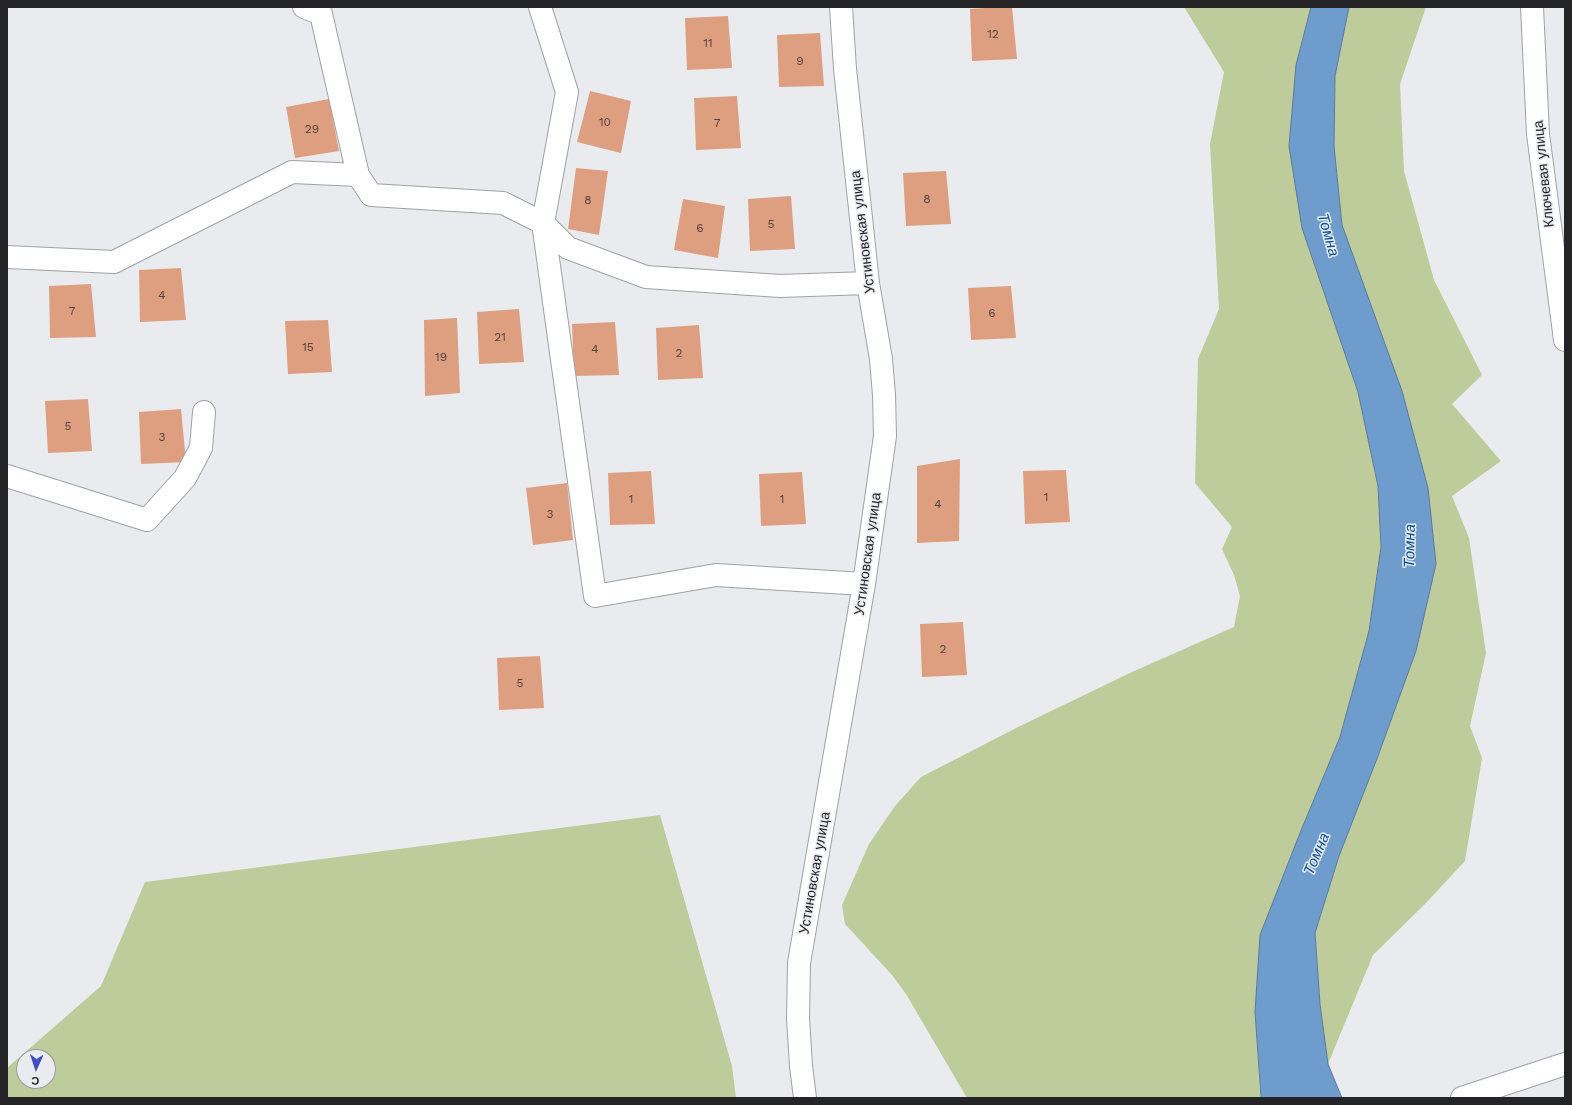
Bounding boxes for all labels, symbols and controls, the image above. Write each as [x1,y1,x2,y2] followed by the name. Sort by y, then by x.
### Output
[987,27,999,41] house number: 12
[703,36,713,50] house number: 11
[796,54,804,68] house number: 9
[599,115,611,129] house number: 10
[714,116,720,130] house number: 7
[1530,120,1558,228] street label: Ключевая улица
[305,122,319,136] house number: 29
[847,169,879,295] street label: Устиновская улица
[923,192,931,206] house number: 8
[584,193,592,207] house number: 8
[1313,211,1343,259] water label: Томна
[768,217,774,231] house number: 5
[696,221,704,235] house number: 6
[158,288,166,302] house number: 4
[69,304,75,318] house number: 7
[988,306,996,320] house number: 6
[494,330,506,344] house number: 21
[302,340,314,354] house number: 15
[591,342,599,356] house number: 4
[676,346,682,360] house number: 2
[435,350,447,364] house number: 19
[65,419,71,433] house number: 5
[159,430,165,444] house number: 3
[1044,490,1048,504] house number: 1
[851,491,885,617] street label: Устиновская улица
[629,492,633,506] house number: 1
[780,492,784,506] house number: 1
[934,497,942,511] house number: 4
[547,507,553,521] house number: 3
[1401,524,1419,568] water label: Томна
[940,642,946,656] house number: 2
[517,676,523,690] house number: 5
[796,810,834,936] street label: Устиновская улица
[1300,830,1334,878] water label: Томна
[16,1049,56,1089] north arrow
[31,1074,40,1087] text: С

